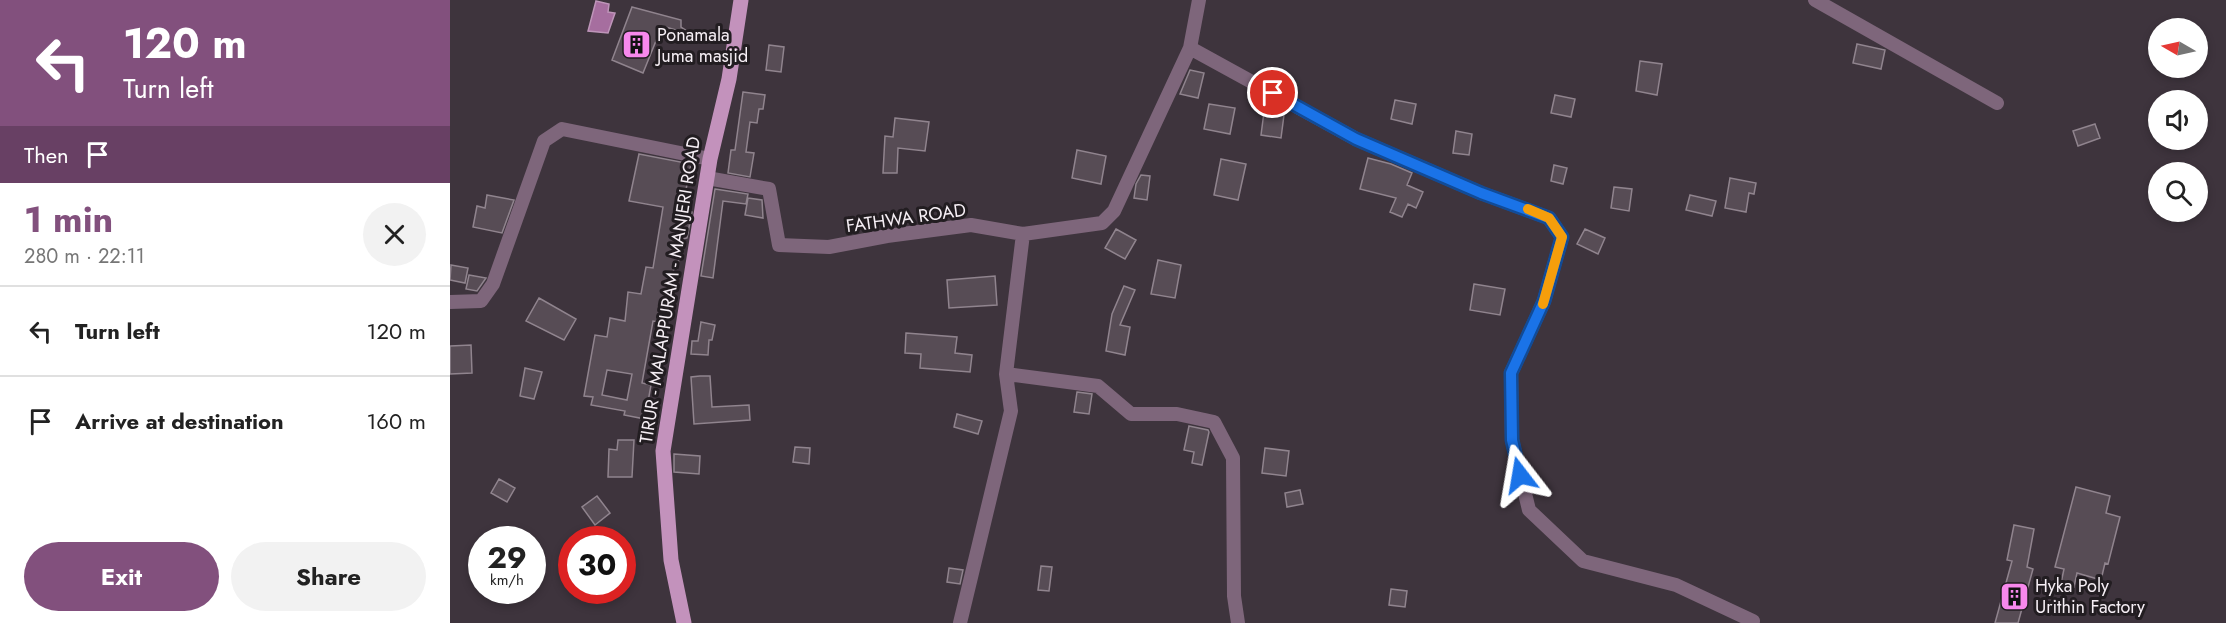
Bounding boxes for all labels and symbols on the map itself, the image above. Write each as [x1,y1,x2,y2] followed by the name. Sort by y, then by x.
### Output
[2148,18,2208,78] north arrow
[655,22,748,69] place label: Ponamala Juma masjid
[620,29,652,61] building icon: Ponamala Juma masjid
[1247,67,1298,118] pin
[633,135,707,445] street label: TIRUR - MALAPPURAM - MANJERI ROAD
[844,197,968,239] street label: FATHWA ROAD
[1488,443,1552,507] position arrow
[558,526,636,604] speed limit sign: 30
[2035,573,2145,620] place label: Hyka Poly Urithin Factory
[1998,580,2030,612] building icon: Hyka Poly Urithin Factory

